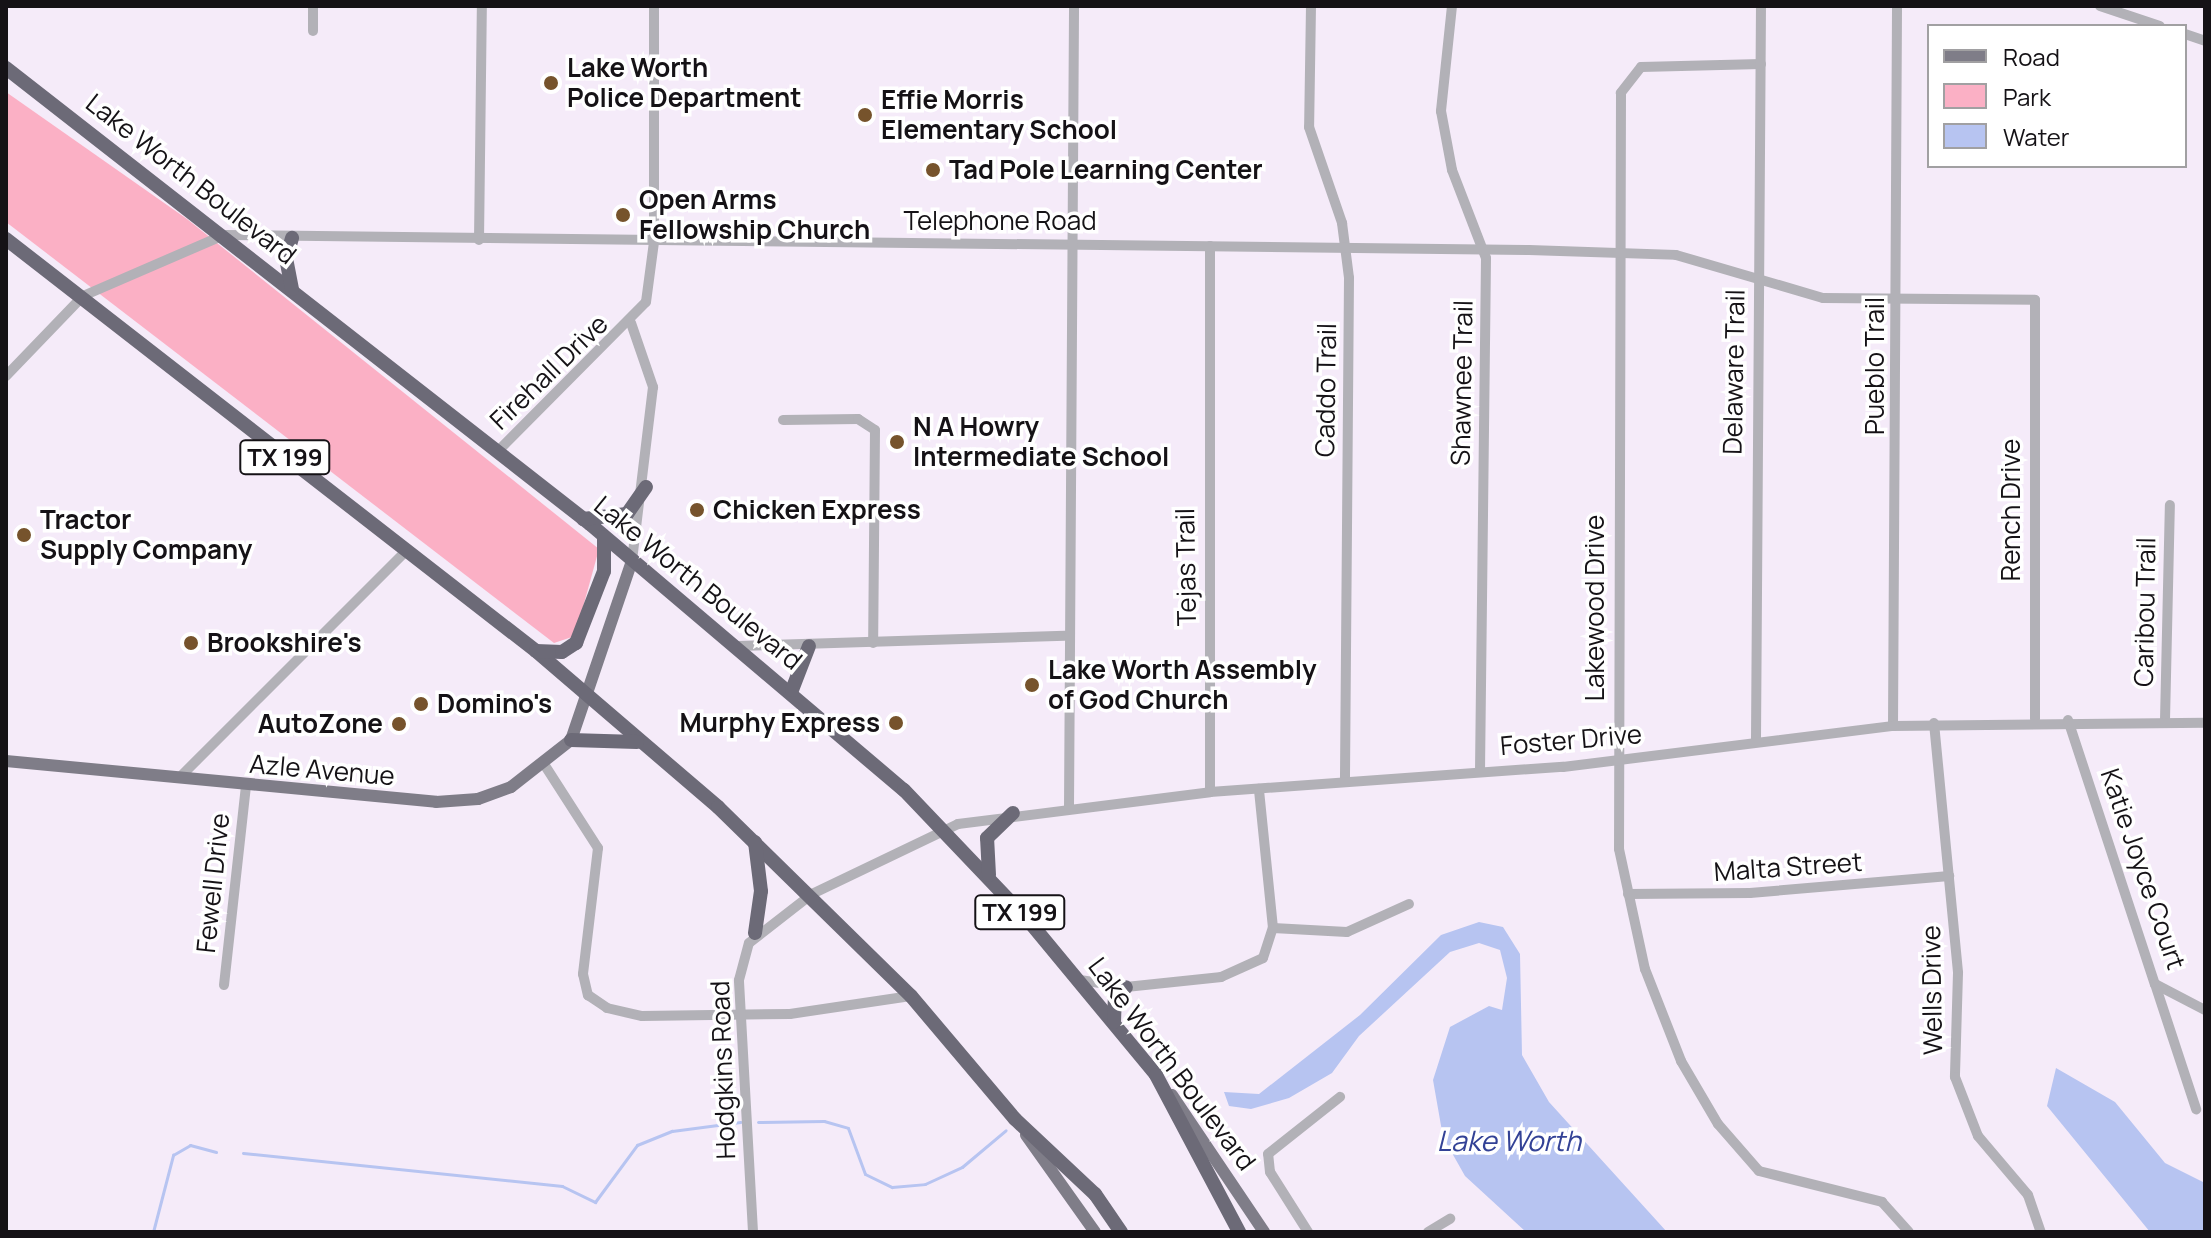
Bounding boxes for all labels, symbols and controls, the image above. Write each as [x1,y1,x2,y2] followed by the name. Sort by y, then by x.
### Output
[1927,24,2187,168] legend
[2003,40,2060,73] text: Road
[567,52,802,114] place label: Lake Worth Police Department
[542,74,560,92] marker: Lake Worth Police Department
[2003,80,2051,113] text: Park
[881,84,1117,146] place label: Effie Morris Elementary School
[80,87,302,271] street label: Lake Worth Boulevard
[856,106,874,124] marker: Effie Morris Elementary School
[2003,120,2070,153] text: Water
[949,154,1263,186] place label: Tad Pole Learning Center
[924,161,942,179] marker: Tad Pole Learning Center
[639,184,870,246] place label: Open Arms Fellowship Church
[903,205,1097,237] street label: Telephone Road
[614,206,632,224] marker: Open Arms Fellowship Church
[1717,289,1751,455] street label: Delaware Trail
[1859,297,1891,435] street label: Pueblo Trail
[1445,300,1479,466] street label: Shawnee Trail
[484,308,614,436] street label: Firehall Drive
[1309,323,1343,457] street label: Caddo Trail
[913,411,1169,472] place label: N A Howry Intermediate School
[888,433,906,451] marker: N A Howry Intermediate School
[239,437,331,477] road number: TX 199
[1995,439,2027,581] street label: Rench Drive
[588,490,808,676] street label: Lake Worth Boulevard
[713,494,921,526] place label: Chicken Express
[688,501,706,519] marker: Chicken Express
[40,504,252,566] place label: Tractor Supply Company
[1169,508,1203,626] street label: Tejas Trail
[1579,515,1611,701] street label: Lakewood Drive
[15,526,33,544] marker: Tractor Supply Company
[2128,537,2162,687] street label: Caribou Trail
[207,627,362,659] place label: Brookshire's
[182,634,200,652] marker: Brookshire's
[1048,654,1316,716] place label: Lake Worth Assembly of God Church
[1023,676,1041,694] marker: Lake Worth Assembly of God Church
[437,688,552,720] place label: Domino's
[412,695,430,713] marker: Domino's
[680,707,880,739] place label: Murphy Express
[258,708,383,740] place label: AutoZone
[887,714,905,732] marker: Murphy Express
[390,715,408,733] marker: AutoZone
[1499,718,1643,762] street label: Foster Drive
[248,748,396,792] street label: Azle Avenue
[2094,764,2192,974] street label: Katie Joyce Court
[190,812,236,954] street label: Fewell Drive
[1713,846,1863,888] street label: Malta Street
[974,892,1066,932] road number: TX 199
[1915,925,1949,1055] street label: Wells Drive
[1082,952,1262,1176] street label: Lake Worth Boulevard
[704,980,742,1160] street label: Hodgkins Road
[1437,1123,1581,1157] water label: Lake Worth

